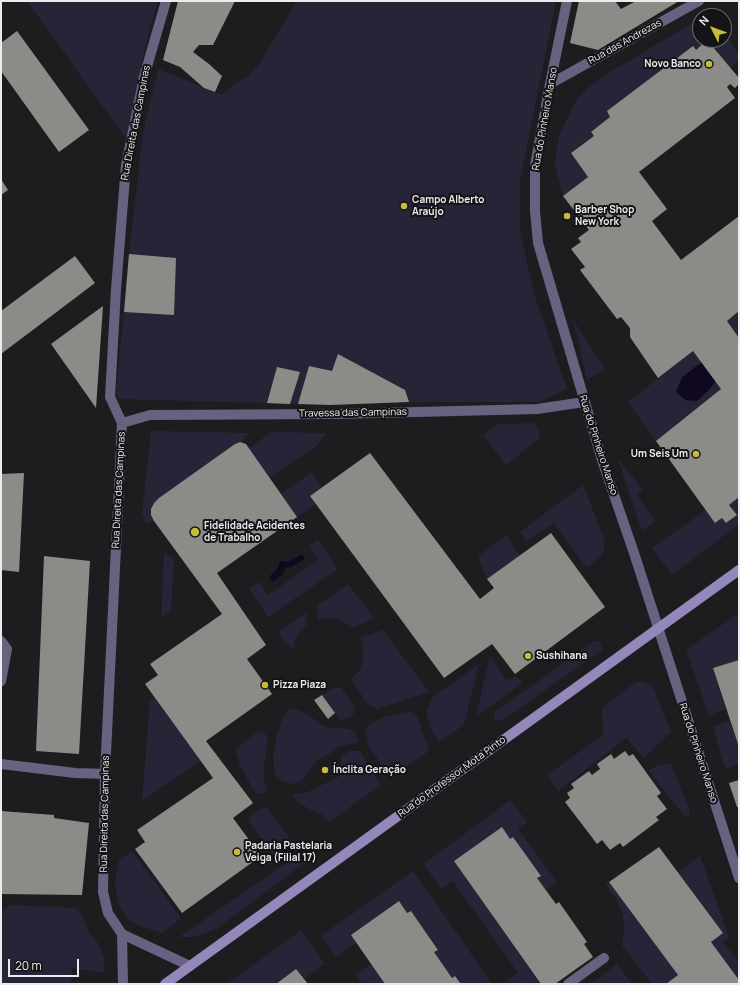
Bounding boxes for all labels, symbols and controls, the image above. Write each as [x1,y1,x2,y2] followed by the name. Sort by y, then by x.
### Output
[692,8,732,48] north arrow
[695,12,712,28] text: N
[586,17,664,67] street label: Rua das Andrezas
[644,58,701,70] place label: Novo Banco
[704,59,714,69] marker: Novo Banco
[119,64,153,182] street label: Rua Direita das Campinas
[530,66,560,172] street label: Rua do Pinheiro Manso
[412,194,484,218] place label: Campo Alberto Araújo
[399,201,409,211] marker: Campo Alberto Araújo
[575,204,634,228] place label: Barber Shop New York
[562,211,572,221] marker: Barber Shop New York
[576,393,620,497] street label: Rua do Pinheiro Manso
[299,406,407,420] street label: Travessa das Campinas
[110,431,128,549] street label: Rua Direita das Campinas
[631,448,688,460] place label: Um Seis Um
[691,449,701,459] marker: Um Seis Um
[204,520,305,544] place label: Fidelidade Acidentes de Trabalho
[189,526,201,538] marker: Fidelidade Acidentes de Trabalho
[536,650,587,662] place label: Sushihana
[523,651,533,661] marker: Sushihana
[273,679,326,691] place label: Pizza Piaza
[260,680,270,690] marker: Pizza Piaza
[676,701,720,805] street label: Rua do Pinheiro Manso
[396,734,508,820] street label: Rua do Professor Mota Pinto
[98,755,112,873] street label: Rua Direita das Campinas
[333,764,406,776] place label: Ínclita Geração
[320,765,330,775] marker: Ínclita Geração
[245,840,332,864] place label: Padaria Pastelaria Veiga (Filial 17)
[232,847,242,857] marker: Padaria Pastelaria Veiga (Filial 17)
[10,951,81,977] scale bar
[15,957,42,974] text: 20 m

